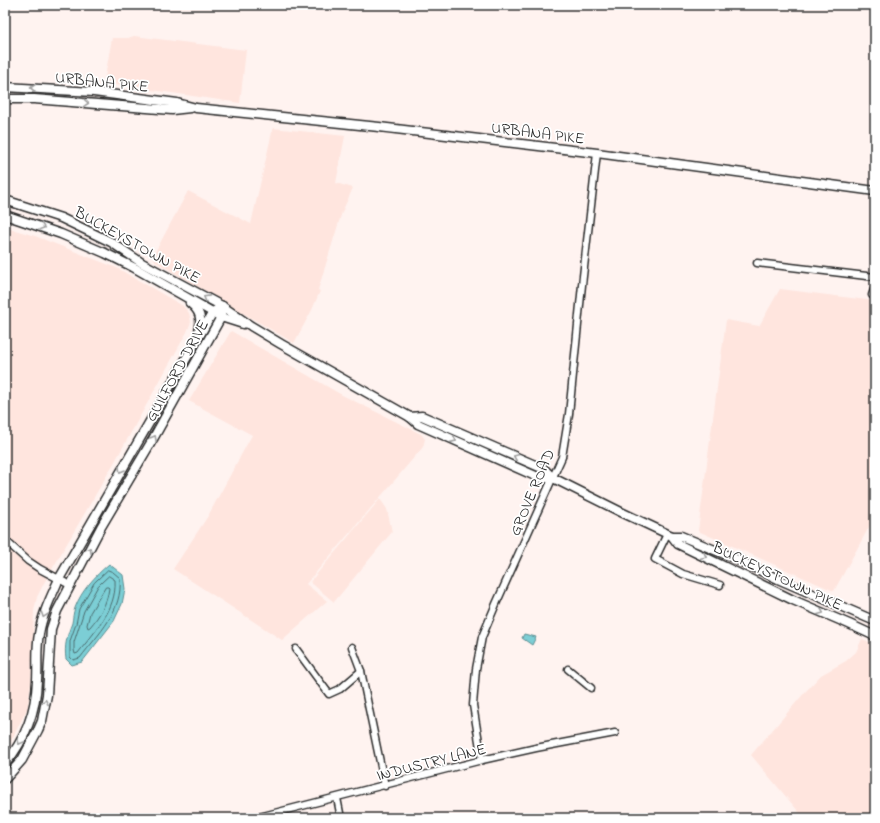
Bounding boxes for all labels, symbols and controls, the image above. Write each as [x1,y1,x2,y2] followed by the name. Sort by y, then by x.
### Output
[54,66,150,100] street label: URBANA PIKE
[30,84,36,93] one-way arrow
[83,99,89,108] one-way arrow
[490,116,586,152] street label: URBANA PIKE
[69,201,205,290] street label: BUCKEYSTOWN PIKE
[38,223,45,231] one-way arrow
[203,295,211,303] one-way arrow
[140,315,216,426] street label: GUILFORD DRIVE
[149,435,157,442] one-way arrow
[449,435,457,443] one-way arrow
[504,446,562,540] street label: GROVE ROAD
[512,454,520,462] one-way arrow
[119,466,126,474] one-way arrow
[707,536,846,618] street label: BUCKEYSTOWN PIKE
[84,547,91,555] one-way arrow
[700,551,707,559] one-way arrow
[818,608,825,616] one-way arrow
[40,612,49,619] one-way arrow
[41,699,49,705] one-way arrow
[18,737,25,745] one-way arrow
[374,738,489,788] street label: INDUSTRY LANE

